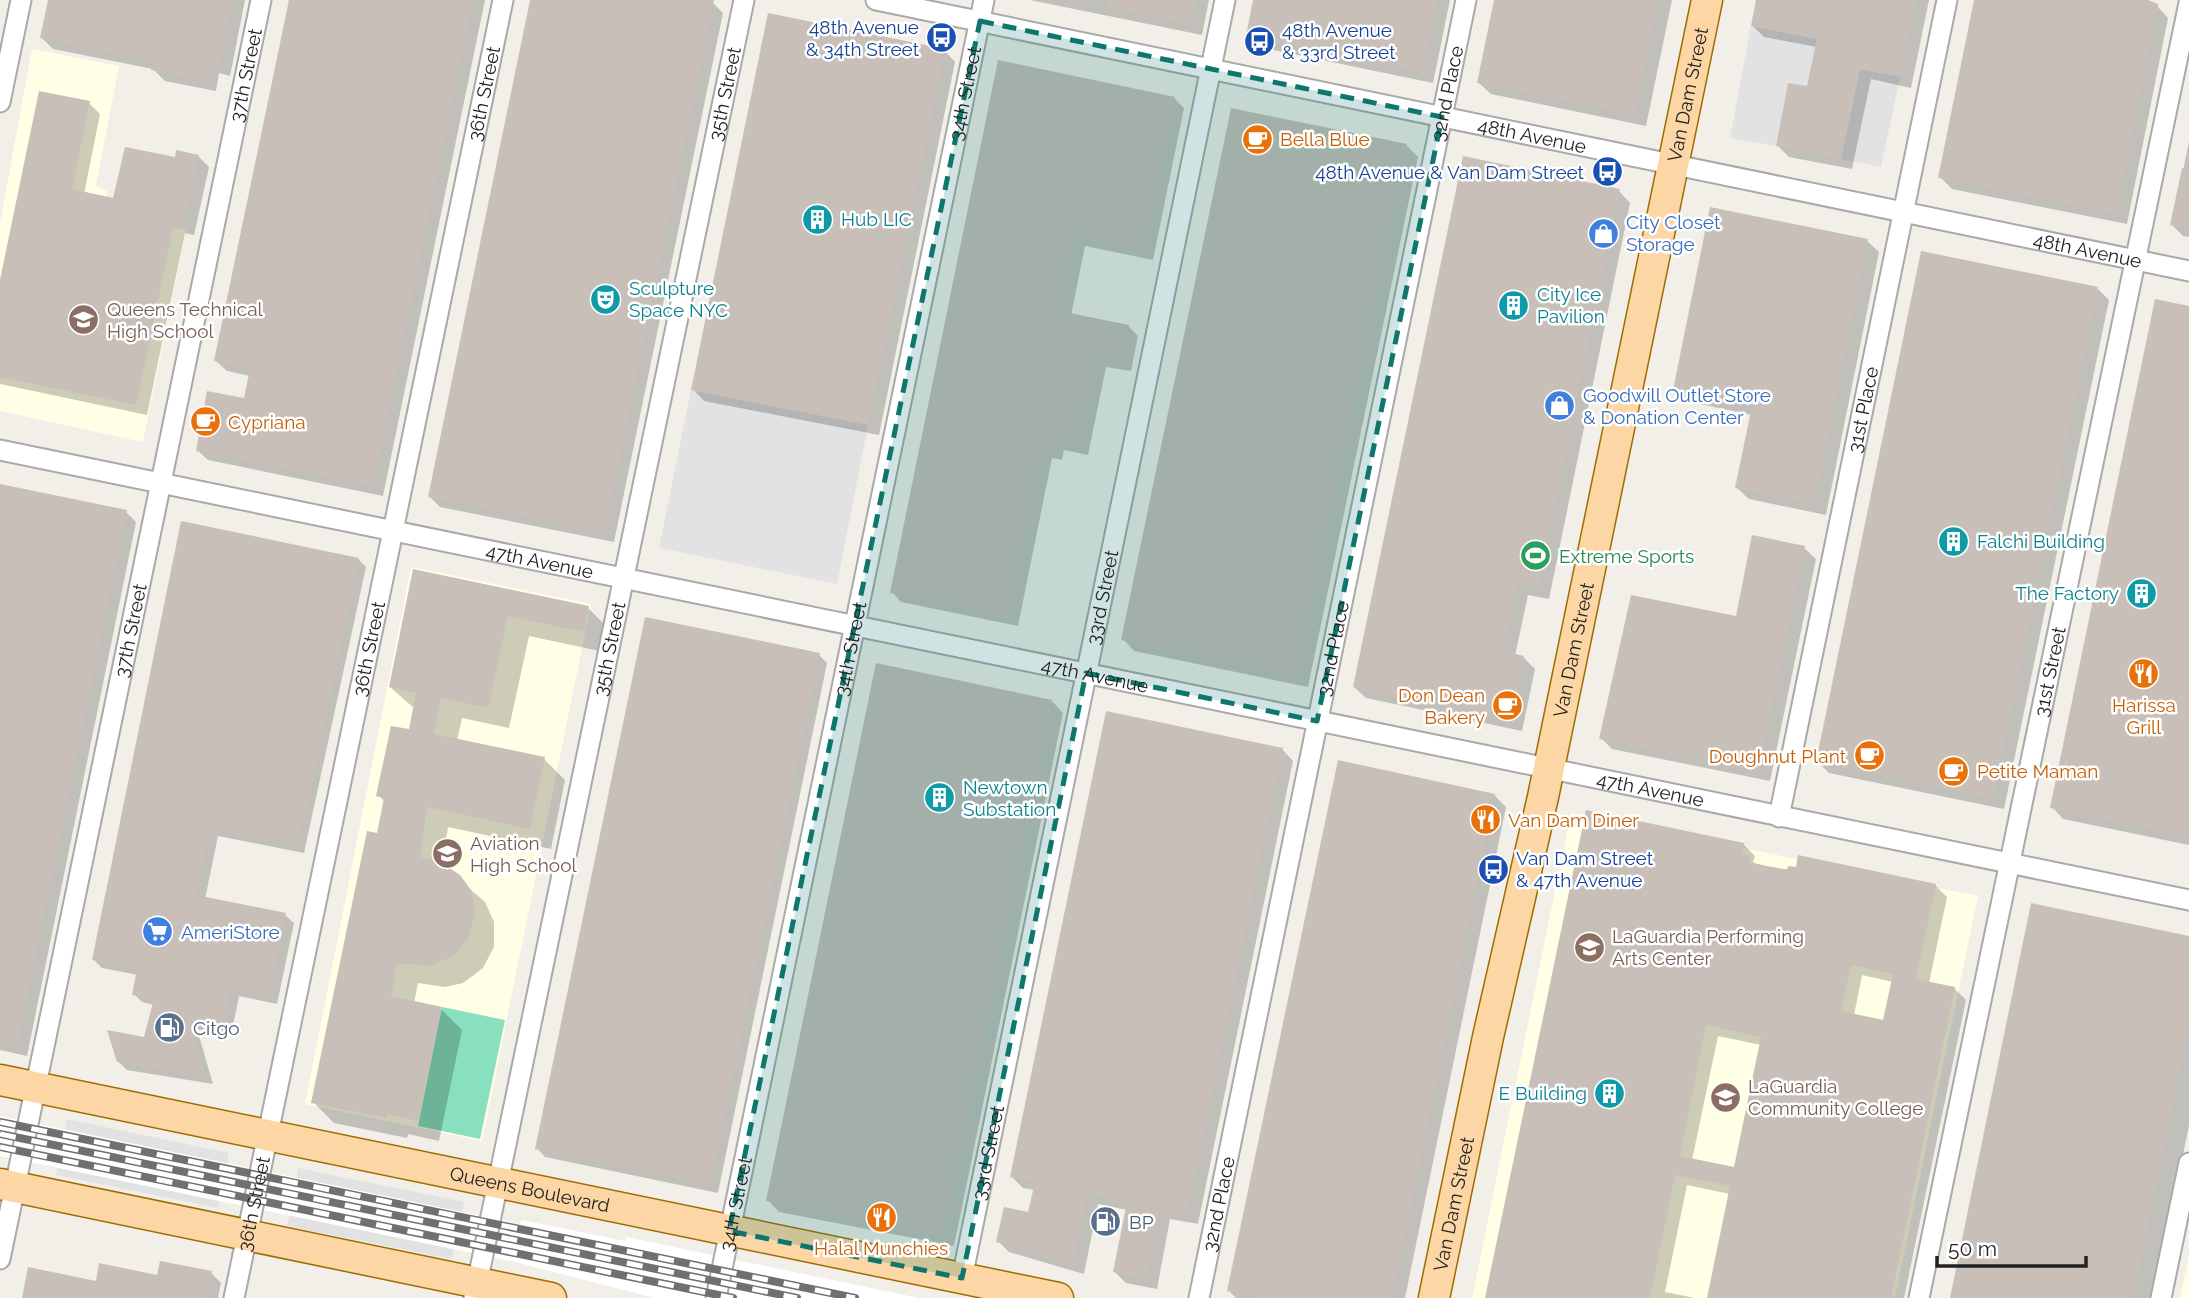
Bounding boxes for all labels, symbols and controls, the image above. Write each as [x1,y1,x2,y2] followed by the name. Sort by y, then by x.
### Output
[806,16,920,60] place label: 48th Avenue & 34th Street
[1282,19,1396,63] place label: 48th Avenue & 33rd Street
[925,21,959,55] bus stop icon: 48th Avenue & 34th Street
[1242,24,1276,58] bus stop icon: 48th Avenue & 33rd Street
[1663,24,1712,164] street label: Van Dam Street
[225,26,266,124] street label: 37th Street
[463,43,504,143] street label: 36th Street
[704,44,745,143] street label: 35th Street
[944,44,985,142] street label: 34th Street
[1426,44,1467,143] street label: 32nd Place
[1476,114,1588,157] street label: 48th Avenue
[1240,122,1274,156] cafe icon: Bella Blue
[1280,128,1370,150] place label: Bella Blue
[1590,155,1624,189] bus stop icon: 48th Avenue & Van Dam Street
[1315,161,1585,183] place label: 48th Avenue & Van Dam Street
[801,202,835,236] building icon: Hub LIC
[841,208,912,230] place label: Hub LIC
[1626,211,1721,255] place label: City Closet Storage
[1586,216,1620,250] shop icon: City Closet Storage
[2031,228,2144,272] street label: 48th Avenue
[629,277,728,321] place label: Sculpture Space NYC
[589,282,623,316] theatre icon: Sculpture Space NYC
[1537,283,1605,327] place label: City Ice Pavilion
[1497,288,1531,322] building icon: City Ice Pavilion
[107,298,263,342] place label: Queens Technical High School
[67,303,101,337] school or university icon: Queens Technical High School
[1843,364,1882,455] street label: 31st Place
[1583,384,1771,428] place label: Goodwill Outlet Store & Donation Center
[1543,389,1577,423] shop icon: Goodwill Outlet Store & Donation Center
[188,405,222,439] cafe icon: Cypriana
[228,411,306,433] place label: Cypriana
[1937,524,1971,558] building icon: Falchi Building
[1977,530,2105,552] place label: Falchi Building
[484,539,595,583] street label: 47th Avenue
[1519,539,1553,573] sports icon: Extreme Sports
[1559,545,1694,567] place label: Extreme Sports
[1082,547,1123,647] street label: 33rd Street
[2125,576,2159,610] building icon: The Factory
[1549,580,1598,719] street label: Van Dam Street
[110,581,151,679] street label: 37th Street
[2015,582,2119,604] place label: The Factory
[348,599,389,698] street label: 36th Street
[589,599,630,698] street label: 35th Street
[830,599,871,698] street label: 34th Street
[1312,599,1353,698] street label: 32nd Place
[2030,624,2070,718] street label: 31st Street
[1040,653,1151,697] street label: 47th Avenue
[2127,657,2161,691] restaurant icon: Harissa Grill
[1398,684,1485,728] place label: Don Dean Bakery
[1491,689,1525,723] cafe icon: Don Dean Bakery
[2112,694,2176,738] place label: Harissa Grill
[1852,739,1886,773] cafe icon: Doughnut Plant
[1709,745,1847,767] place label: Doughnut Plant
[1937,754,1971,788] cafe icon: Petite Maman
[1977,760,2098,782] place label: Petite Maman
[1595,768,1706,811] street label: 47th Avenue
[963,776,1056,820] place label: Newtown Substation
[923,781,957,815] building icon: Newtown Substation
[1468,803,1502,837] restaurant icon: Van Dam Diner
[1508,809,1639,831] place label: Van Dam Diner
[470,832,577,876] place label: Aviation High School
[430,837,464,871] school or university icon: Aviation High School
[1516,847,1654,891] place label: Van Dam Street & 47th Avenue
[1476,852,1510,886] bus stop icon: Van Dam Street & 47th Avenue
[141,915,175,949] supermarket icon: AmeriStore
[181,921,280,943] place label: AmeriStore
[1612,925,1804,969] place label: LaGuardia Performing Arts Center
[1572,930,1606,964] school or university icon: LaGuardia Performing Arts Center
[153,1011,187,1045] fuel station icon: Citgo
[193,1017,239,1039] place label: Citgo
[1748,1075,1924,1119] place label: LaGuardia Community College
[1593,1076,1627,1110] building icon: E Building
[1708,1080,1742,1114] school or university icon: LaGuardia Community College
[1499,1082,1587,1104] place label: E Building
[967,1103,1008,1202] street label: 33rd Street
[1429,1134,1478,1273] street label: Van Dam Street
[233,1154,274,1254] street label: 36th Street
[715,1154,756,1253] street label: 34th Street
[1198,1154,1239,1254] street label: 32nd Place
[448,1162,612,1216] street label: Queens Boulevard
[864,1200,898,1234] restaurant icon: Halal Munchies
[1089,1205,1123,1239] fuel station icon: BP
[1129,1211,1154,1233] place label: BP
[1937,1224,2086,1268] scale bar
[1948,1236,1997,1261] text: 50 m
[814,1237,948,1259] place label: Halal Munchies

